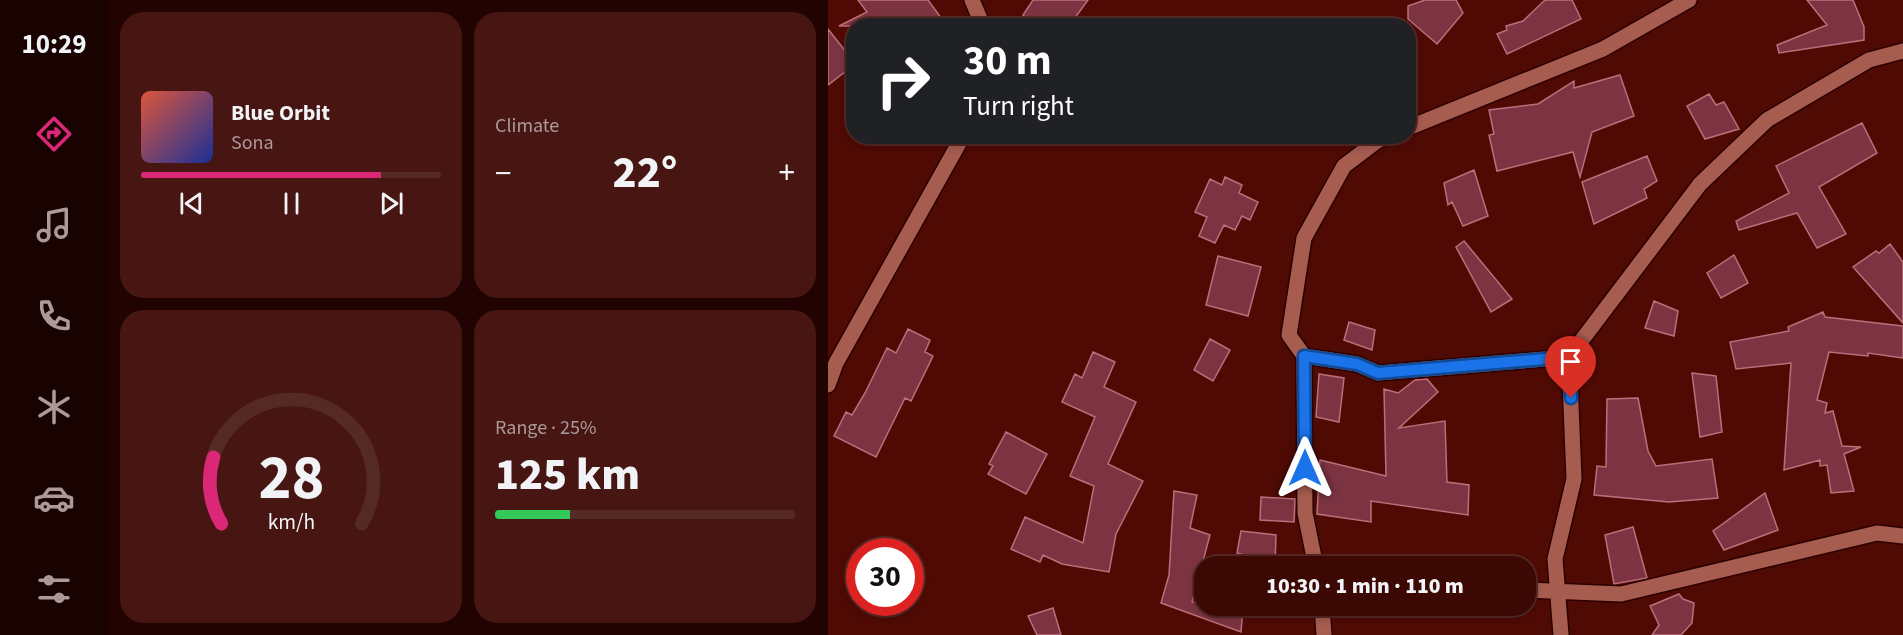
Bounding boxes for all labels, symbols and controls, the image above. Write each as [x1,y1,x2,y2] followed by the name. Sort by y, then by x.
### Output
[21,25,87,64] text: 10:29
[963,31,1052,91] text: 30 m
[864,42,942,120] icon: right
[963,87,1074,126] text: Turn right
[231,97,330,129] text: Blue Orbit
[495,112,559,140] text: Climate
[33,113,75,155] icon: directions
[231,129,274,157] text: Sona
[613,141,677,205] text: 22°
[495,150,511,197] text: −
[779,150,795,197] text: +
[175,187,208,220] icon: previous
[275,187,308,220] icon: pause
[375,187,408,220] icon: next
[33,204,75,246] icon: music
[33,295,75,337] icon: phone
[1545,336,1596,398] pin
[1554,345,1587,378] icon: arrive
[33,386,75,428] icon: climate
[495,414,596,442] text: Range · 25%
[258,434,324,523] text: 28
[1273,436,1337,500] position arrow
[495,443,640,507] text: 125 km
[33,477,75,519] icon: car
[267,507,315,538] text: km/h
[846,538,924,616] speed limit sign: 30
[33,568,75,610] icon: filters
[1266,570,1464,602] text: 10:30 · 1 min · 110 m

